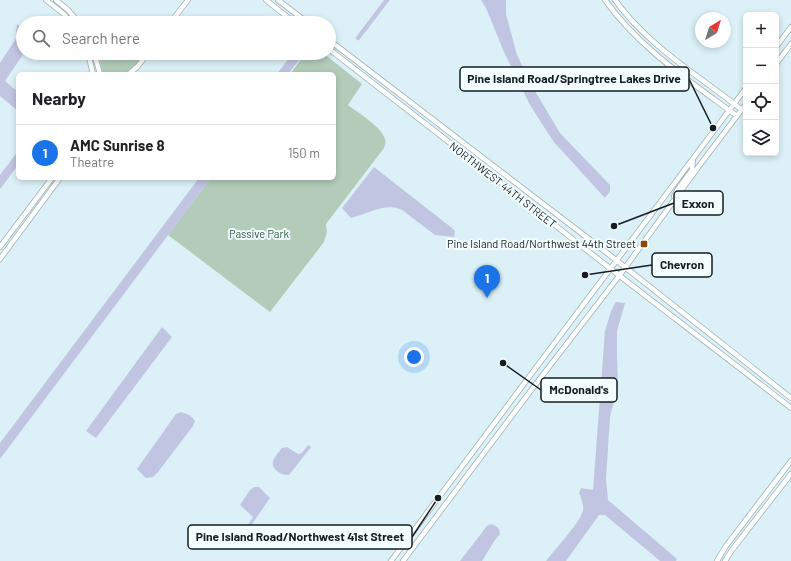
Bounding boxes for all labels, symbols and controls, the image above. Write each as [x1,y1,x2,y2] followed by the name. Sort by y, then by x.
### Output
[695,12,731,48] north arrow
[743,12,779,156] map controls
[743,12,779,48] button: +
[16,16,336,60] search box
[30,27,52,49] icon: search
[62,29,140,47] text: Search here
[743,48,779,84] button: −
[460,67,689,91] callout: Pine Island Road/Springtree Lakes Drive
[467,71,681,85] text: Pine Island Road/Springtree Lakes Drive
[743,84,779,120] button: locate
[32,88,86,108] text: Nearby
[743,120,779,156] button: layers
[70,136,165,154] text: AMC Sunrise 8
[447,139,559,230] street label: NORTHWEST 44TH STREET
[43,145,47,161] text: 1
[288,145,320,161] text: 150 m
[70,154,114,170] text: Theatre
[674,191,723,215] callout: Exxon
[682,196,714,210] text: Exxon
[229,227,290,240] park label: Passive Park
[447,237,636,250] place label: Pine Island Road/Northwest 44th Street
[639,239,649,249] marker: Pine Island Road/Northwest 44th Street
[652,253,712,277] callout: Chevron
[660,257,704,271] text: Chevron
[474,265,500,298] pin: 1
[404,347,424,367] your location
[541,378,617,402] callout: McDonald's
[549,382,609,396] text: McDonald's
[188,525,412,549] callout: Pine Island Road/Northwest 41st Street
[196,529,405,543] text: Pine Island Road/Northwest 41st Street

